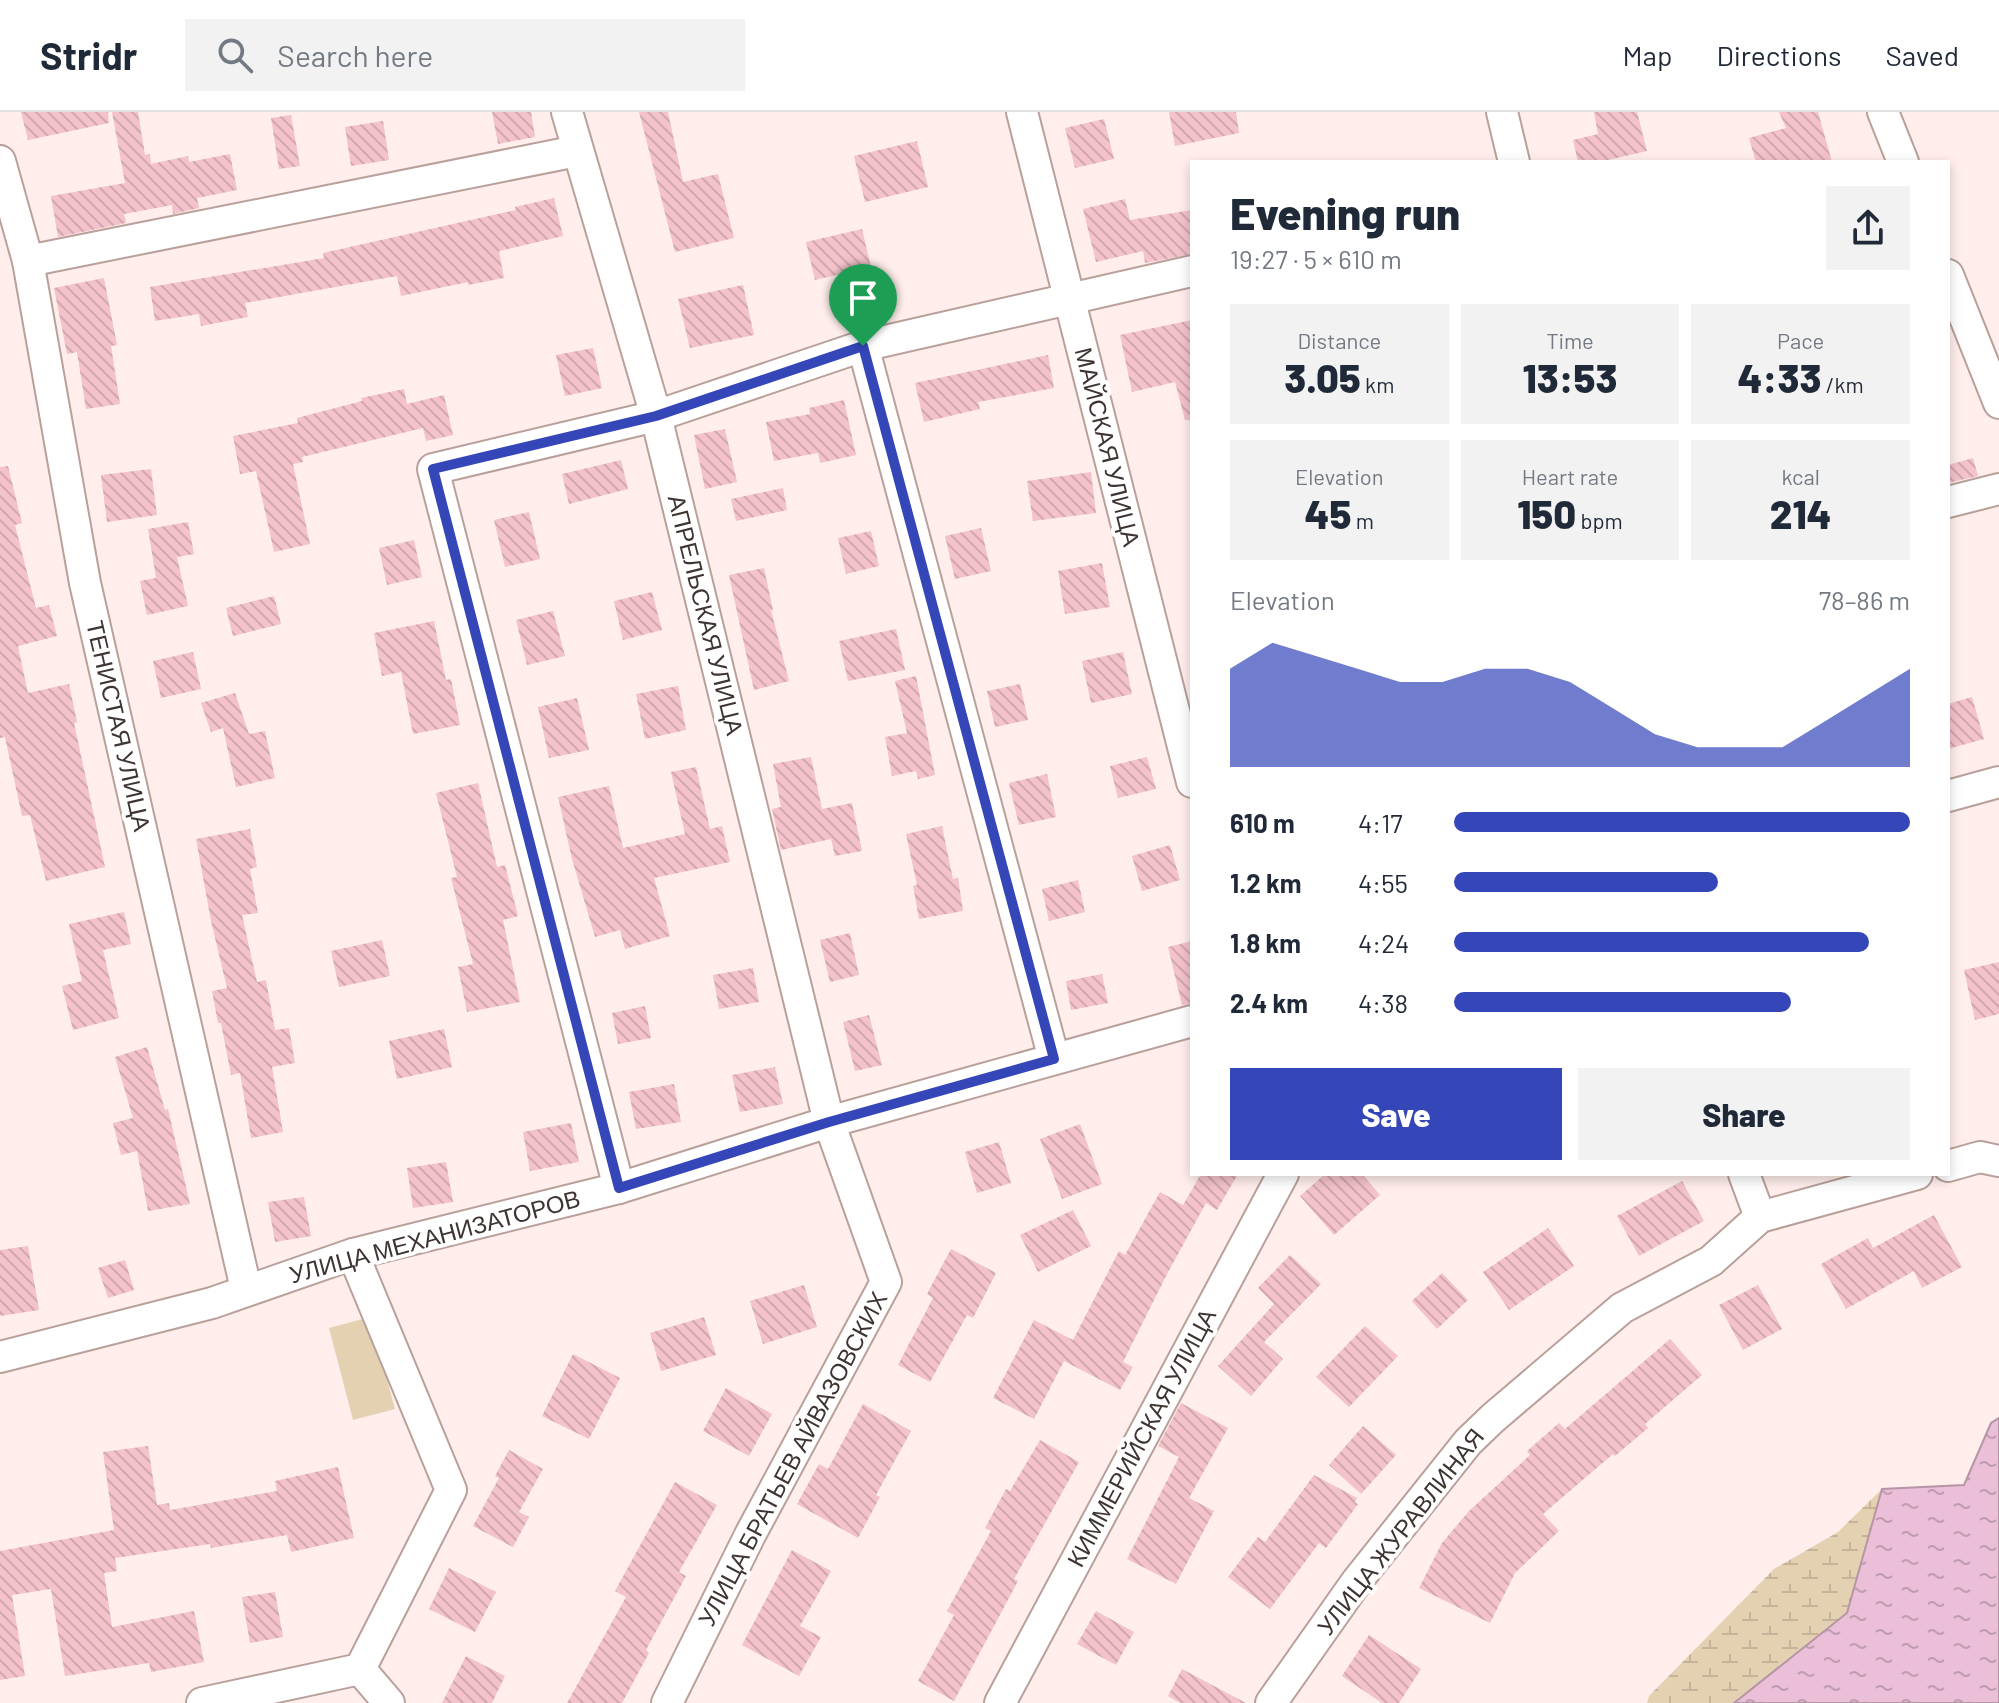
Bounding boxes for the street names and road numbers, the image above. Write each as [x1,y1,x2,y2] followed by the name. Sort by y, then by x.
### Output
[1070,344,1147,549] street label: МАЙСКАЯ УЛИЦА
[663,491,750,738] street label: АПРЕЛЬСКАЯ УЛИЦА
[81,618,158,834] street label: ТЕНИСТАЯ УЛИЦА
[286,1183,583,1288] street label: УЛИЦА МЕХАНИЗАТОРОВ
[691,1286,892,1630] street label: УЛИЦА БРАТЬЕВ АЙВАЗОВСКИХ
[1060,1303,1221,1571] street label: КИММЕРИЙСКАЯ УЛИЦА
[1310,1422,1489,1640] street label: УЛИЦА ЖУРАВЛИНАЯ

